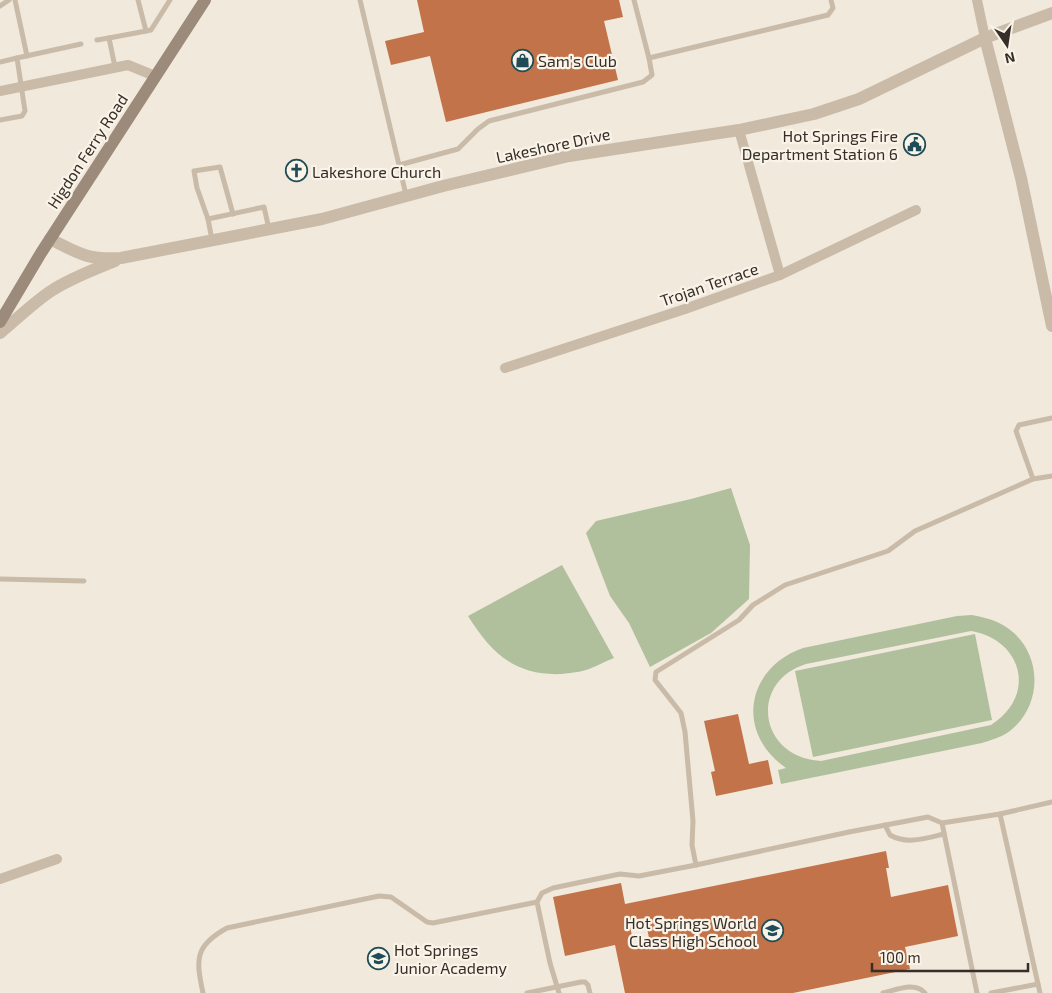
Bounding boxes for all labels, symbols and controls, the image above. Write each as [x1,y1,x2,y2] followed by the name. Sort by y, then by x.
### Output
[982,20,1032,70] north arrow
[510,48,534,72] shop icon: Sam's Club
[1003,49,1017,68] text: N
[538,51,617,70] place label: Sam's Club
[43,90,131,212] street label: Higdon Ferry Road
[494,124,612,166] street label: Lakeshore Drive
[742,126,898,163] place label: Hot Springs Fire Department Station 6
[902,132,926,156] public building icon: Hot Springs Fire Department Station 6
[284,159,308,183] church icon: Lakeshore Church
[312,162,441,181] place label: Lakeshore Church
[658,258,761,311] street label: Trojan Terrace
[625,913,757,950] place label: Hot Springs World Class High School
[761,919,785,943] school or university icon: Hot Springs World Class High School
[394,940,508,977] place label: Hot Springs Junior Academy
[872,940,1028,972] scale bar
[366,946,390,970] school or university icon: Hot Springs Junior Academy
[880,948,921,966] text: 100 m

